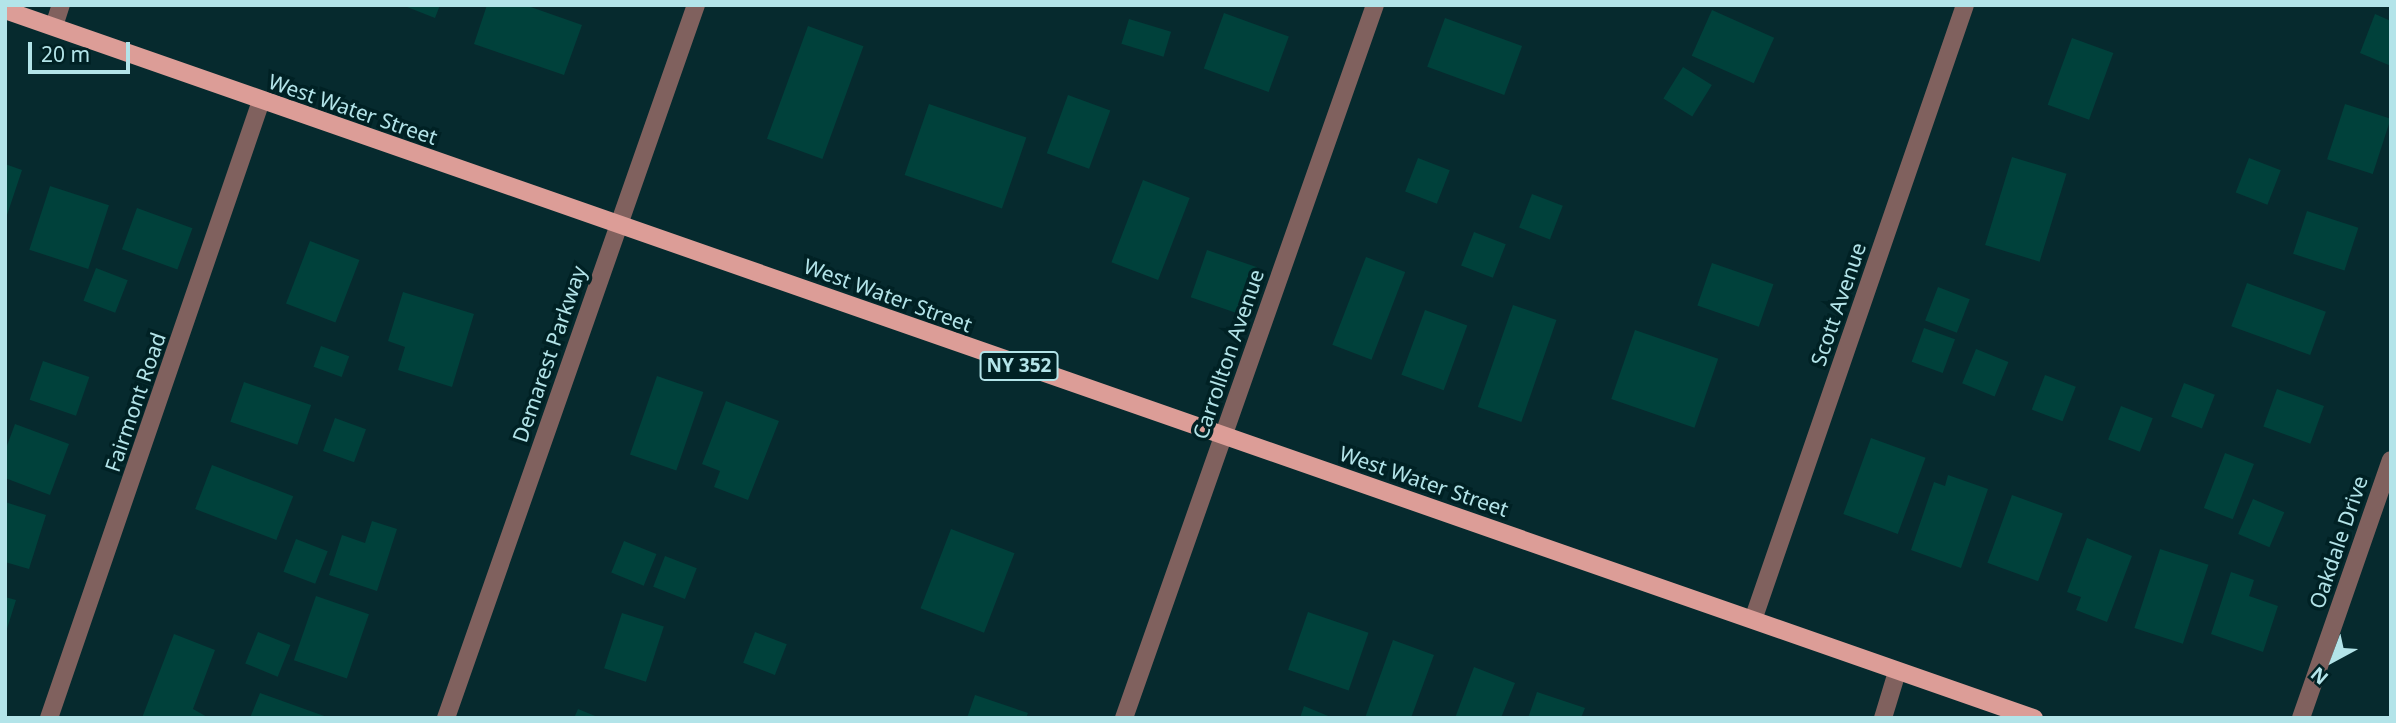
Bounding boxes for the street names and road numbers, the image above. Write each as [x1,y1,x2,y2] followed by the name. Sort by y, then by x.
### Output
[265,68,441,150] street label: West Water Street
[1805,239,1871,369] street label: Scott Avenue
[800,253,976,337] street label: West Water Street
[507,262,591,446] street label: Demarest Parkway
[1187,266,1269,442] street label: Carrollton Avenue
[99,329,171,475] street label: Fairmont Road
[979,350,1059,382] road number: NY 352
[1336,440,1512,522] street label: West Water Street
[2304,472,2372,612] street label: Oakdale Drive

